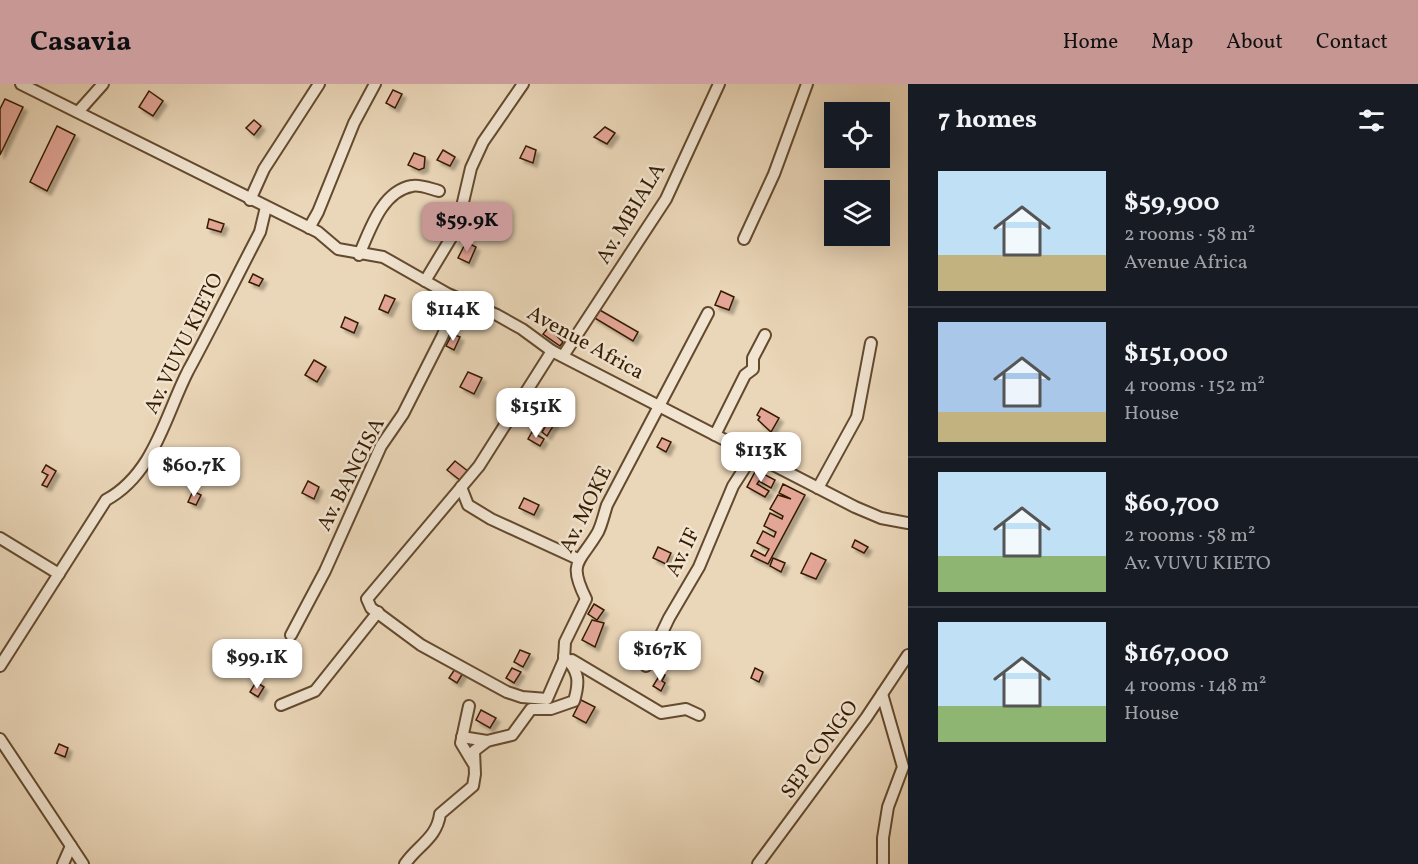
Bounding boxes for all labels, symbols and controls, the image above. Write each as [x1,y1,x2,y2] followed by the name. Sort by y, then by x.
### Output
[30,23,131,62] text: Casavia
[1063,28,1118,57] text: Home
[1151,28,1193,57] text: Map
[1226,28,1283,57] text: About
[1316,28,1388,57] text: Contact
[824,102,890,246] map controls
[824,102,890,168] button: locate
[938,102,1037,138] text: 7 homes
[1355,104,1388,137] icon: filters
[590,158,673,270] street label: Av. MBIALA
[824,180,890,246] button: layers
[1124,185,1220,221] text: $59,900
[986,195,1058,267] icon: home
[418,202,516,253] pin: $59.9K
[436,207,498,235] text: $59.9K
[1124,221,1255,249] text: 2 rooms · 58 m²
[1124,249,1248,277] text: Avenue Africa
[138,268,231,419] street label: Av. VUVU KIETO
[411,291,495,342] pin: $114K
[426,296,480,324] text: $114K
[521,299,649,387] street label: Avenue Africa
[1124,336,1228,372] text: $151,000
[986,346,1058,418] icon: home
[1124,372,1265,400] text: 4 rooms · 152 m²
[494,388,578,439] pin: $151K
[510,393,562,421] text: $151K
[1124,400,1179,428] text: House
[310,413,392,536] street label: Av. BANGISA
[719,432,803,483] pin: $113K
[735,437,787,465] text: $113K
[145,447,243,498] pin: $60.7K
[162,452,226,480] text: $60.7K
[553,461,620,558] street label: Av. MOKE
[1124,486,1219,522] text: $60,700
[986,496,1058,568] icon: home
[1124,522,1255,550] text: 2 rooms · 58 m²
[659,523,708,582] street label: Av. IF
[1124,550,1271,578] text: Av. VUVU KIETO
[618,631,702,682] pin: $167K
[633,636,687,664] text: $167K
[1124,636,1229,672] text: $167,000
[208,639,306,690] pin: $99.1K
[226,644,288,672] text: $99.1K
[986,646,1058,718] icon: home
[1124,672,1266,700] text: 4 rooms · 148 m²
[775,695,866,805] street label: SEP CONGO
[1124,700,1179,728] text: House

